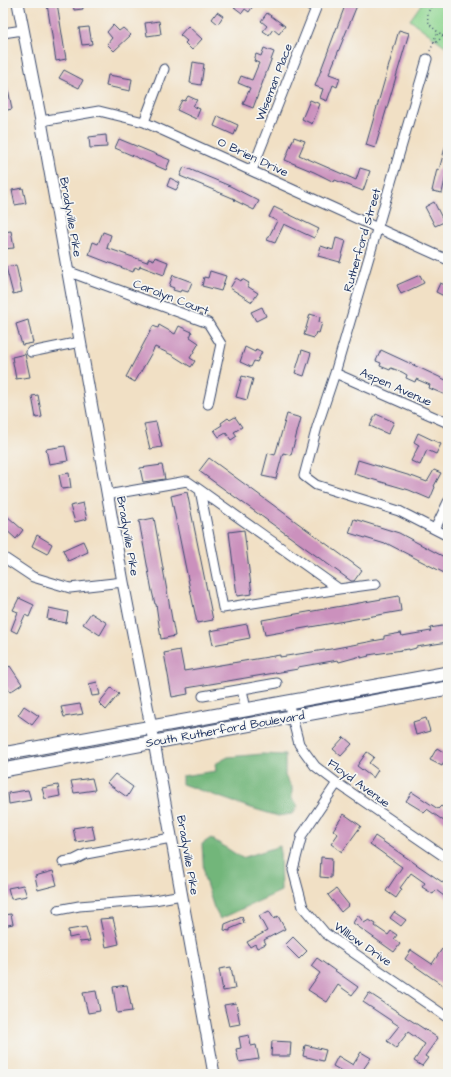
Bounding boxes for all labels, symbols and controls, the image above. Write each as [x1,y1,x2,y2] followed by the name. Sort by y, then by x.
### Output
[252,41,297,123] street label: Wiseman Place
[215,134,291,181] street label: O Brien Drive
[54,176,86,259] street label: Bradyville Pike
[340,186,385,294] street label: Rutherford Street
[130,275,211,321] street label: Carolyn Court
[357,364,435,411] street label: Aspen Avenue
[111,495,143,578] street label: Bradyville Pike
[144,707,306,752] street label: South Rutherford Boulevard
[323,755,394,813] street label: Floyd Avenue
[171,814,203,897] street label: Bradyville Pike
[330,918,395,971] street label: Willow Drive

